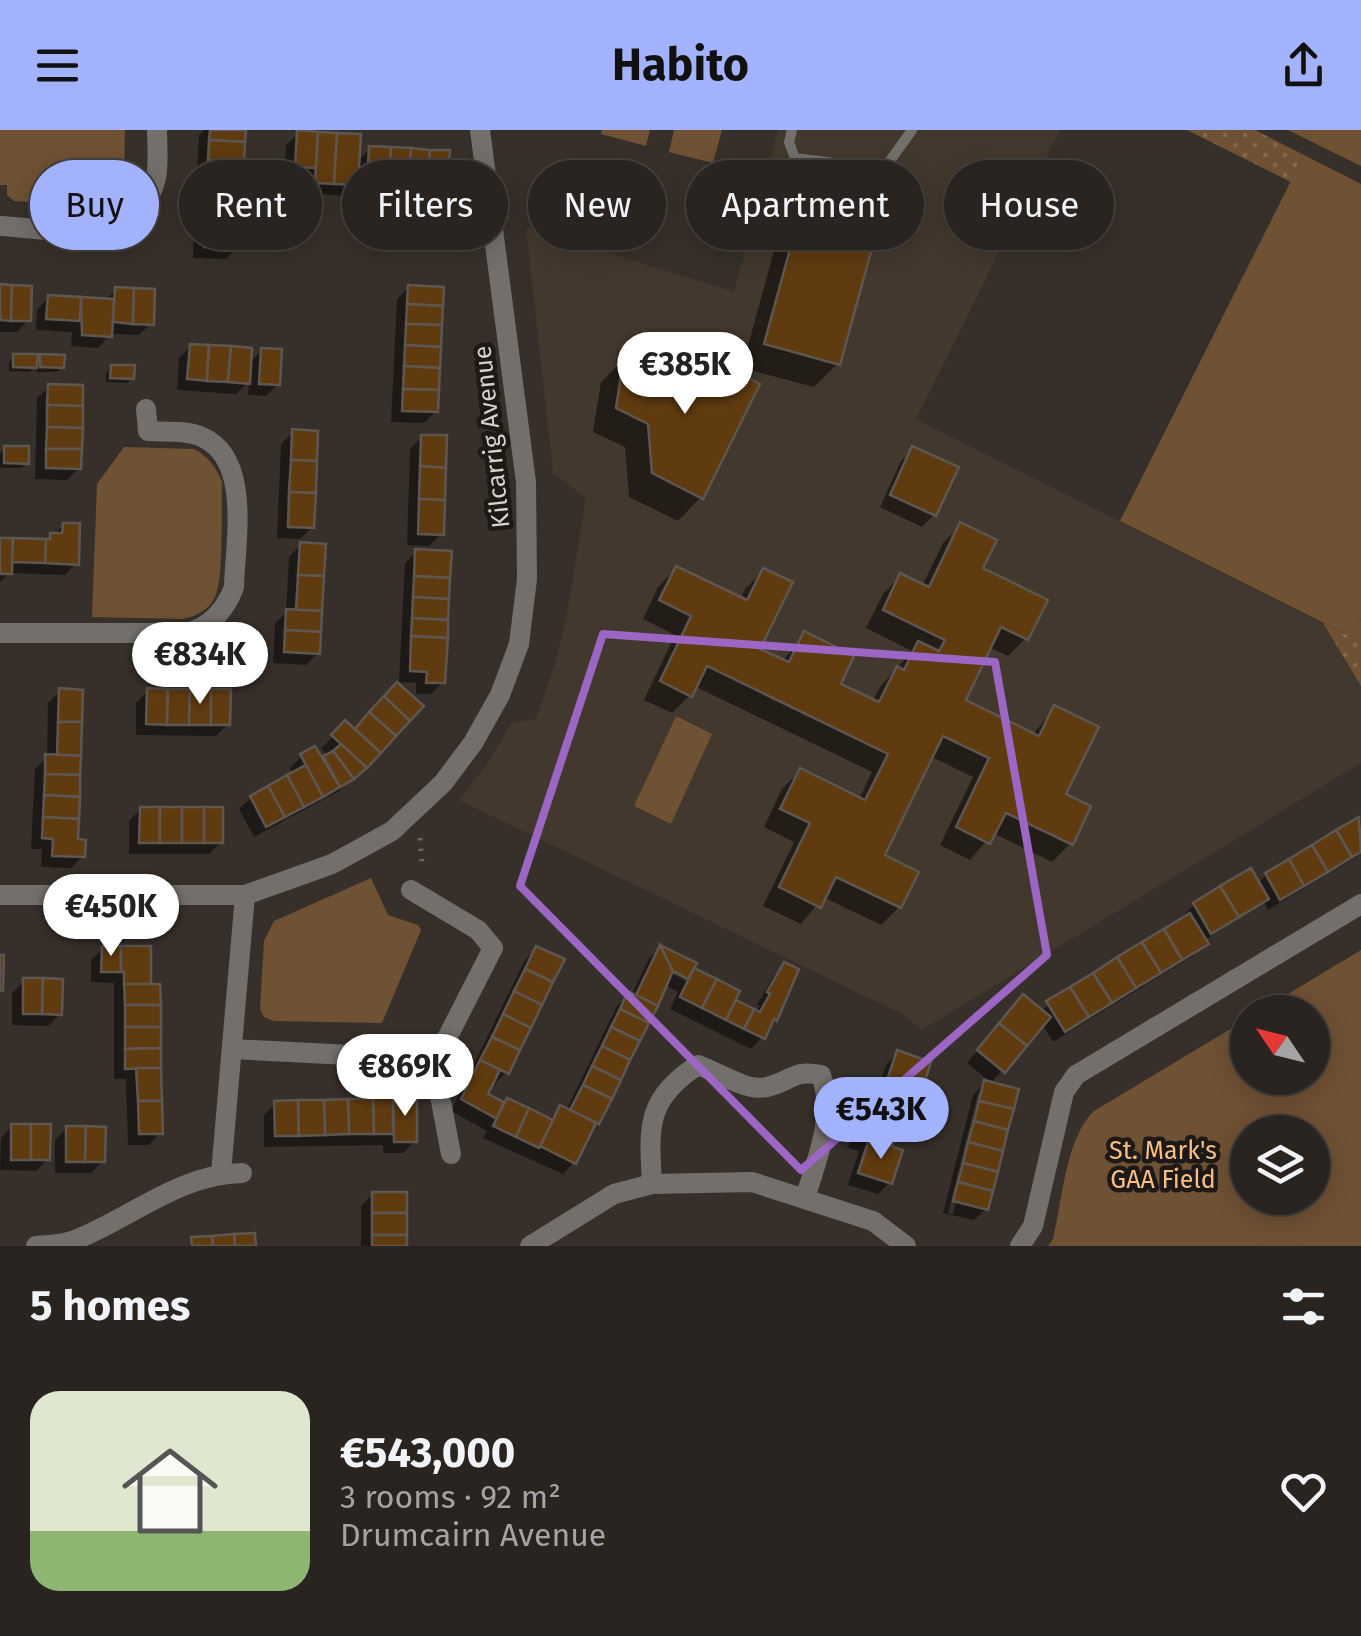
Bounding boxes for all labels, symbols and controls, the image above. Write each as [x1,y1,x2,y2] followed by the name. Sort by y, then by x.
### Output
[30,38,85,93] icon: menu
[612,38,749,92] text: Habito
[1276,38,1331,93] icon: share
[30,160,159,250] chip: Buy
[179,160,322,250] chip: Rent
[342,160,508,250] chip: Filters
[528,160,666,250] chip: New
[686,160,924,250] chip: Apartment
[944,160,1114,250] chip: House
[615,332,755,417] pin: €385K
[468,344,516,530] street label: Kilcarrig Avenue
[639,345,731,383] text: €385K
[130,622,270,707] pin: €834K
[154,635,246,673] text: €834K
[41,874,181,959] pin: €450K
[65,887,157,925] text: €450K
[1230,995,1330,1095] north arrow
[1230,995,1330,1215] map controls
[335,1034,475,1119] pin: €869K
[359,1047,451,1085] text: €869K
[811,1077,951,1162] pin: €543K
[836,1090,926,1128] text: €543K
[1230,1115,1330,1215] button: layers
[1109,1136,1217,1195] park label: St. Mark's GAA Field
[1276,1279,1331,1334] icon: filters
[30,1281,190,1331] text: 5 homes
[340,1428,515,1478] text: €543,000
[110,1431,230,1551] icon: home
[1276,1464,1331,1519] icon: heart
[340,1478,561,1516] text: 3 rooms · 92 m²
[340,1516,606,1554] text: Drumcairn Avenue

